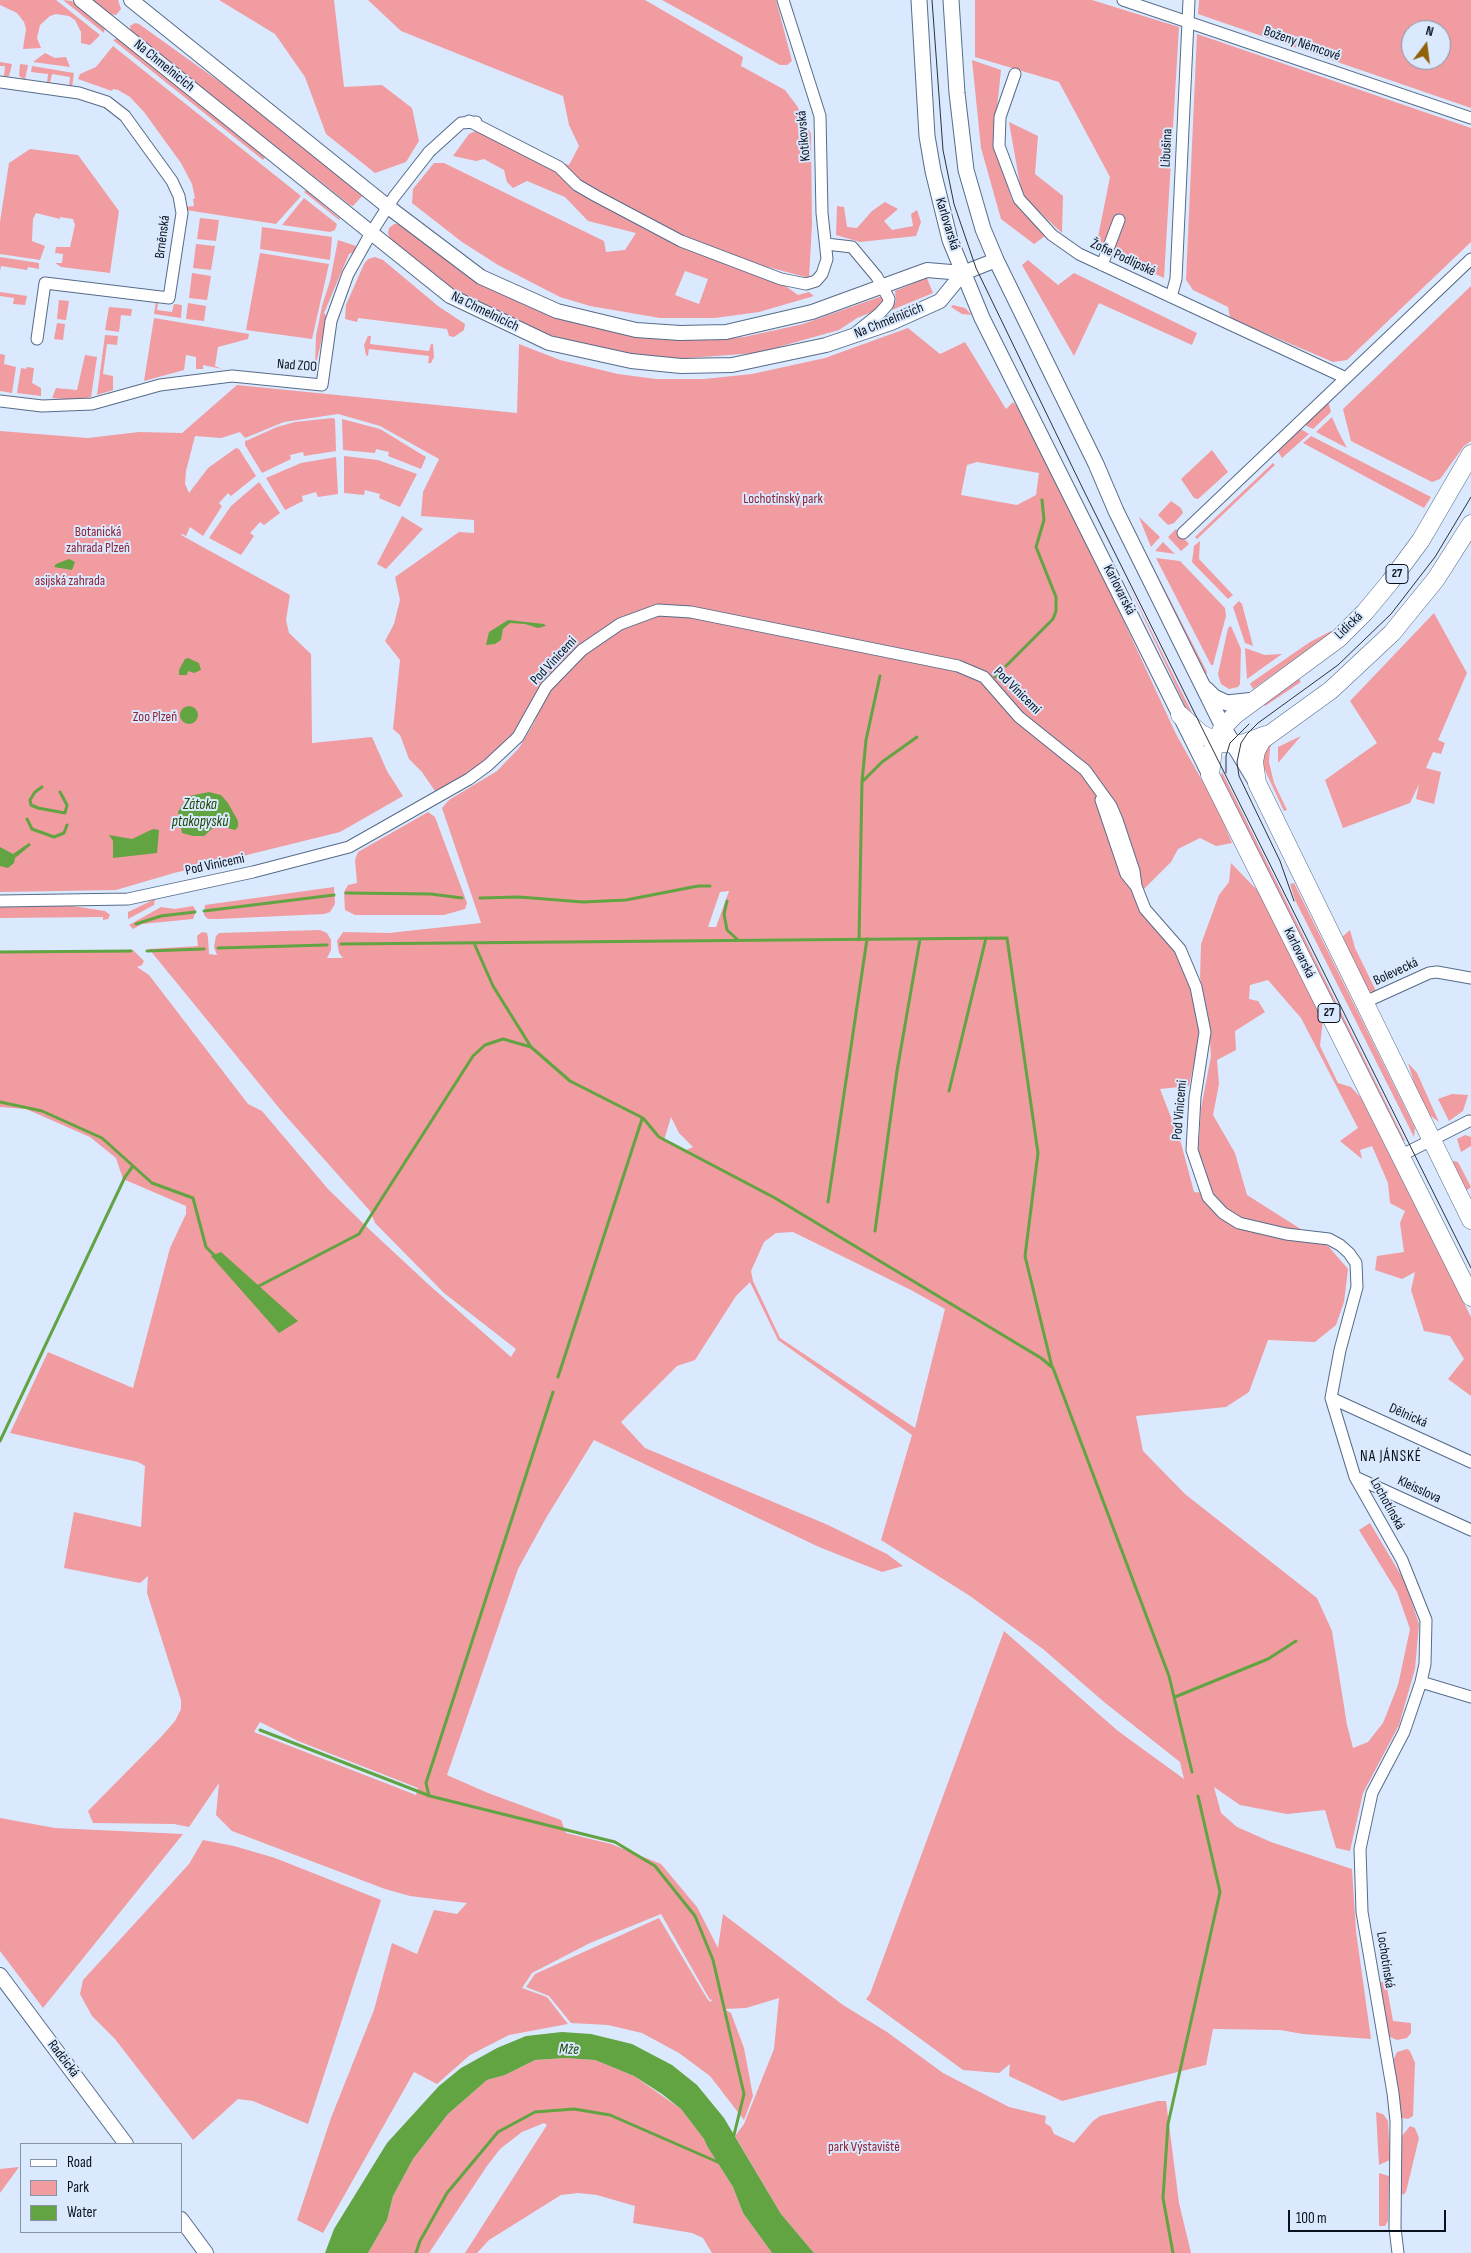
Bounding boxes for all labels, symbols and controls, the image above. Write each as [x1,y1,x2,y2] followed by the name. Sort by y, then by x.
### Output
[1401,20,1451,70] north arrow
[1424,22,1436,40] text: N
[1261,23,1343,65] street label: Boženy Němcové
[130,36,198,96] street label: Na Chmelnicích
[793,110,815,162] street label: Kotíkovská
[1158,128,1176,168] street label: Libušina
[931,196,963,252] street label: Karlovarská
[152,214,174,260] street label: Brněnská
[1088,236,1158,280] street label: Žofie Podlipské
[448,288,522,336] street label: Na Chmelnicích
[852,300,926,342] street label: Na Chmelnicích
[276,356,318,376] street label: Nad ZOO
[743,491,823,507] park label: Lochotínský park
[66,524,130,556] park label: Botanická zahrada Plzeň
[1099,562,1139,618] street label: Karlovarská
[1386,564,1408,584] road number: 27
[35,573,105,589] park label: asijská zahrada
[1331,609,1367,643] street label: Lidická
[527,633,581,689] street label: Pod Vinicemi
[990,664,1044,718] street label: Pod Vinicemi
[133,709,177,725] park label: Zoo Plzeň
[172,796,228,831] water label: Zátoka ptakopysků
[184,851,246,879] street label: Pod Vinicemi
[1280,925,1318,981] street label: Karlovarská
[1371,954,1421,990] street label: Bolevecká
[1318,1004,1340,1022] road number: 27
[1169,1079,1191,1141] street label: Pod Vinicemi
[1386,1400,1430,1432] street label: Dělnická
[1359,1448,1423,1466] district label: NA JÁNSKÉ
[1395,1473,1443,1507] street label: Kleisslova
[1366,1475,1408,1533] street label: Lochotínská
[1372,1931,1398,1989] street label: Lochotínská
[44,2037,82,2081] street label: Radčická
[559,2041,579,2059] water label: Mže
[828,2139,900,2155] park label: park Výstaviště
[20,2143,182,2233] legend
[67,2153,92,2172] text: Road
[67,2178,89,2197] text: Park
[1291,2200,1448,2232] scale bar
[67,2203,97,2222] text: Water
[1296,2209,1327,2228] text: 100 m

